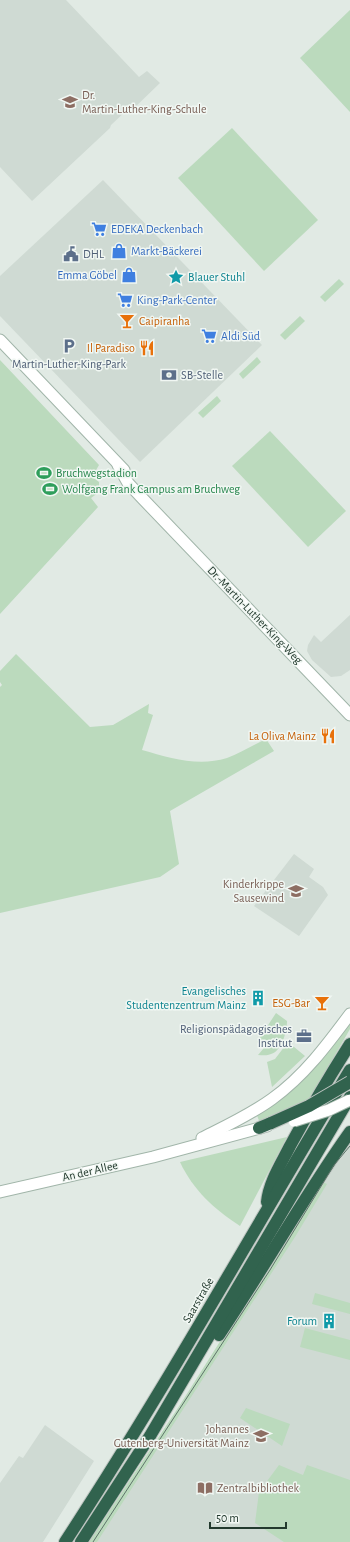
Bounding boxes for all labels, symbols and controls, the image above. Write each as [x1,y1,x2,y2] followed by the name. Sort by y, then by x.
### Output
[82,89,206,115] place label: Dr. Martin-Luther-King-Schule
[61,93,79,111] school or university icon: Dr. Martin-Luther-King-Schule
[90,220,108,238] supermarket icon: EDEKA Deckenbach
[111,223,203,235] place label: EDEKA Deckenbach
[110,242,128,260] shop icon: Markt-Bäckerei
[62,245,80,263] public building icon: DHL
[131,245,202,257] place label: Markt-Bäckerei
[83,248,104,260] place label: DHL
[120,266,138,284] shop icon: Emma Göbel
[167,268,185,286] place icon: Blauer Stuhl
[57,269,117,281] place label: Emma Göbel
[188,271,245,283] place label: Blauer Stuhl
[116,291,134,309] supermarket icon: King-Park-Center
[137,294,217,306] place label: King-Park-Center
[118,312,136,330] bar icon: Caipiranha
[139,315,190,327] place label: Caipiranha
[200,327,218,345] supermarket icon: Aldi Süd
[221,330,260,342] place label: Aldi Süd
[60,337,78,355] parking icon: Martin-Luther-King-Park
[138,339,156,357] restaurant icon: Il Paradiso
[87,342,135,354] place label: Il Paradiso
[12,358,126,370] place label: Martin-Luther-King-Park
[160,366,178,384] bank icon: SB-Stelle
[181,369,223,381] place label: SB-Stelle
[35,464,53,482] sports icon: Bruchwegstadion
[56,467,137,479] place label: Bruchwegstadion
[41,480,59,498] sports icon: Wolfgang Frank Campus am Bruchweg
[62,483,240,495] place label: Wolfgang Frank Campus am Bruchweg
[205,564,305,666] street label: Dr.-Martin-Luther-King-Weg
[319,727,337,745] restaurant icon: La Oliva Mainz
[249,730,316,742] place label: La Oliva Mainz
[223,878,284,904] place label: Kinderkrippe Sausewind
[287,882,305,900] school or university icon: Kinderkrippe Sausewind
[126,985,246,1011] place label: Evangelisches Studentenzentrum Mainz
[249,989,267,1007] building icon: Evangelisches Studentenzentrum Mainz
[313,994,331,1012] bar icon: ESG-Bar
[272,997,310,1009] place label: ESG-Bar
[180,1023,292,1049] place label: Religionspädagogisches Institut
[295,1027,313,1045] office icon: Religionspädagogisches Institut
[61,1159,119,1183] street label: An der Allee
[180,1275,216,1325] street label: Saarstraße
[320,1312,338,1330] building icon: Forum
[287,1315,317,1327] place label: Forum
[114,1423,249,1449] place label: Johannes Gutenberg-Universität Mainz
[252,1427,270,1445] school or university icon: Johannes Gutenberg-Universität Mainz
[196,1479,214,1497] library icon: Zentralbibliothek
[217,1482,299,1494] place label: Zentralbibliothek
[210,1504,286,1530] scale bar
[216,1512,239,1524] text: 50 m

